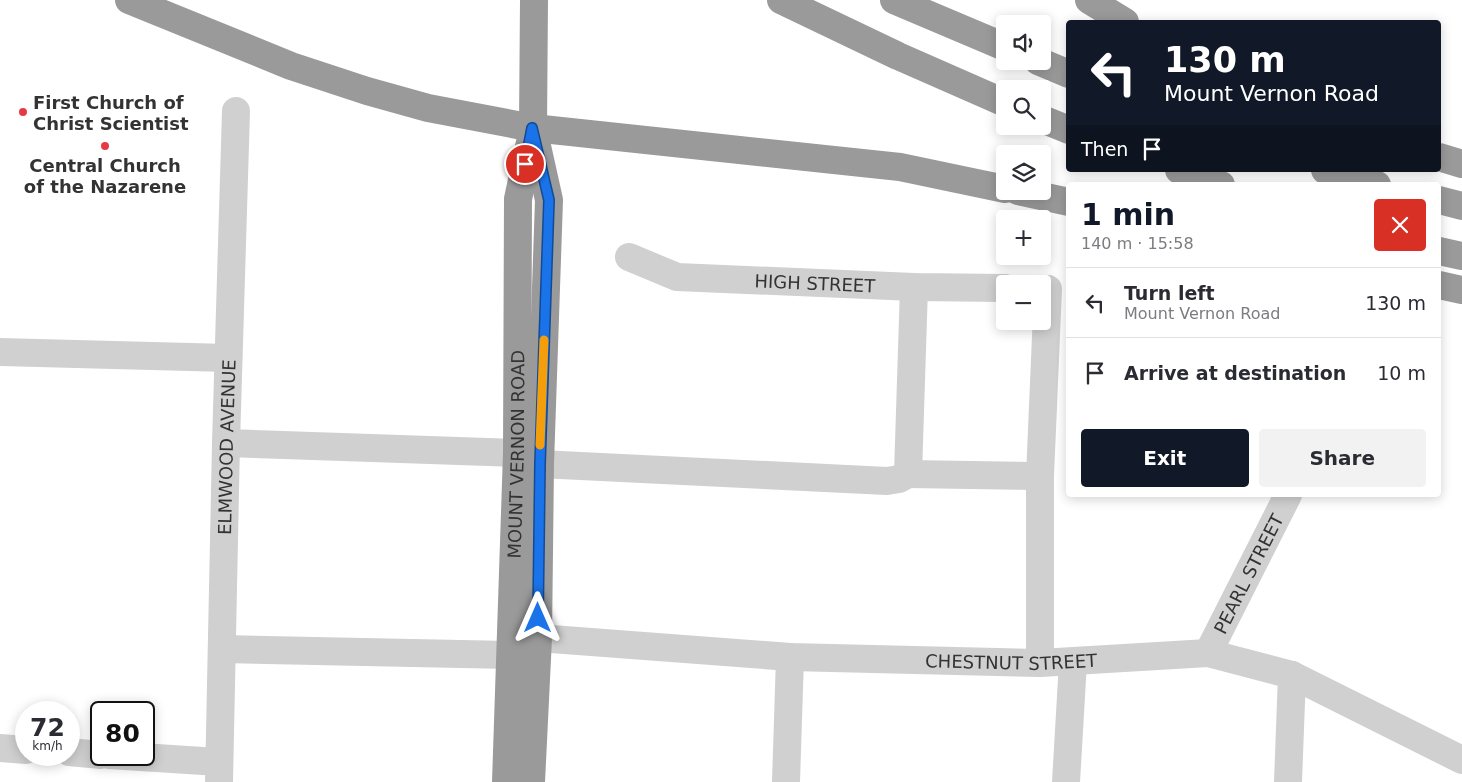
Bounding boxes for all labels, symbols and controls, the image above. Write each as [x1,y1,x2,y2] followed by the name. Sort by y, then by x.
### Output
[996,15,1051,330] map controls
[996,15,1051,70] button: sound
[1081,40,1146,105] icon: left
[1164,40,1286,80] text: 130 m
[996,80,1051,135] button: search
[1164,81,1379,106] text: Mount Vernon Road
[33,92,189,134] place label: First Church of Christ Scientist
[17,106,29,118] marker: First Church of Christ Scientist
[1138,135,1166,163] icon: arrive
[1081,138,1128,160] text: Then
[99,140,111,152] marker: Central Church of the Nazarene
[504,143,546,185] pin
[996,145,1051,200] button: layers
[511,150,539,178] icon: arrive
[24,155,186,197] place label: Central Church of the Nazarene
[1081,197,1175,232] text: 1 min
[1374,199,1426,251] button: close
[996,210,1051,265] button: +
[1081,234,1194,253] text: 140 m · 15:58
[754,270,877,296] street label: HIGH STREET
[996,275,1051,330] button: −
[1124,282,1215,304] text: Turn left
[1081,289,1109,317] icon: left
[1365,292,1426,314] text: 130 m
[1124,304,1280,323] text: Mount Vernon Road
[503,350,528,559] street label: MOUNT VERNON ROAD
[214,359,239,535] street label: ELMWOOD AVENUE
[1081,359,1109,387] icon: arrive
[1124,362,1346,384] text: Arrive at destination
[1377,362,1426,384] text: 10 m
[1081,429,1249,487] button: Exit
[1259,429,1426,487] button: Share
[1209,509,1288,637] street label: PEARL STREET
[511,591,563,643] position arrow
[925,649,1099,674] street label: CHESTNUT STREET
[90,701,155,766] speed limit sign: 80
[30,713,65,742] text: 72
[32,739,63,753] text: km/h

